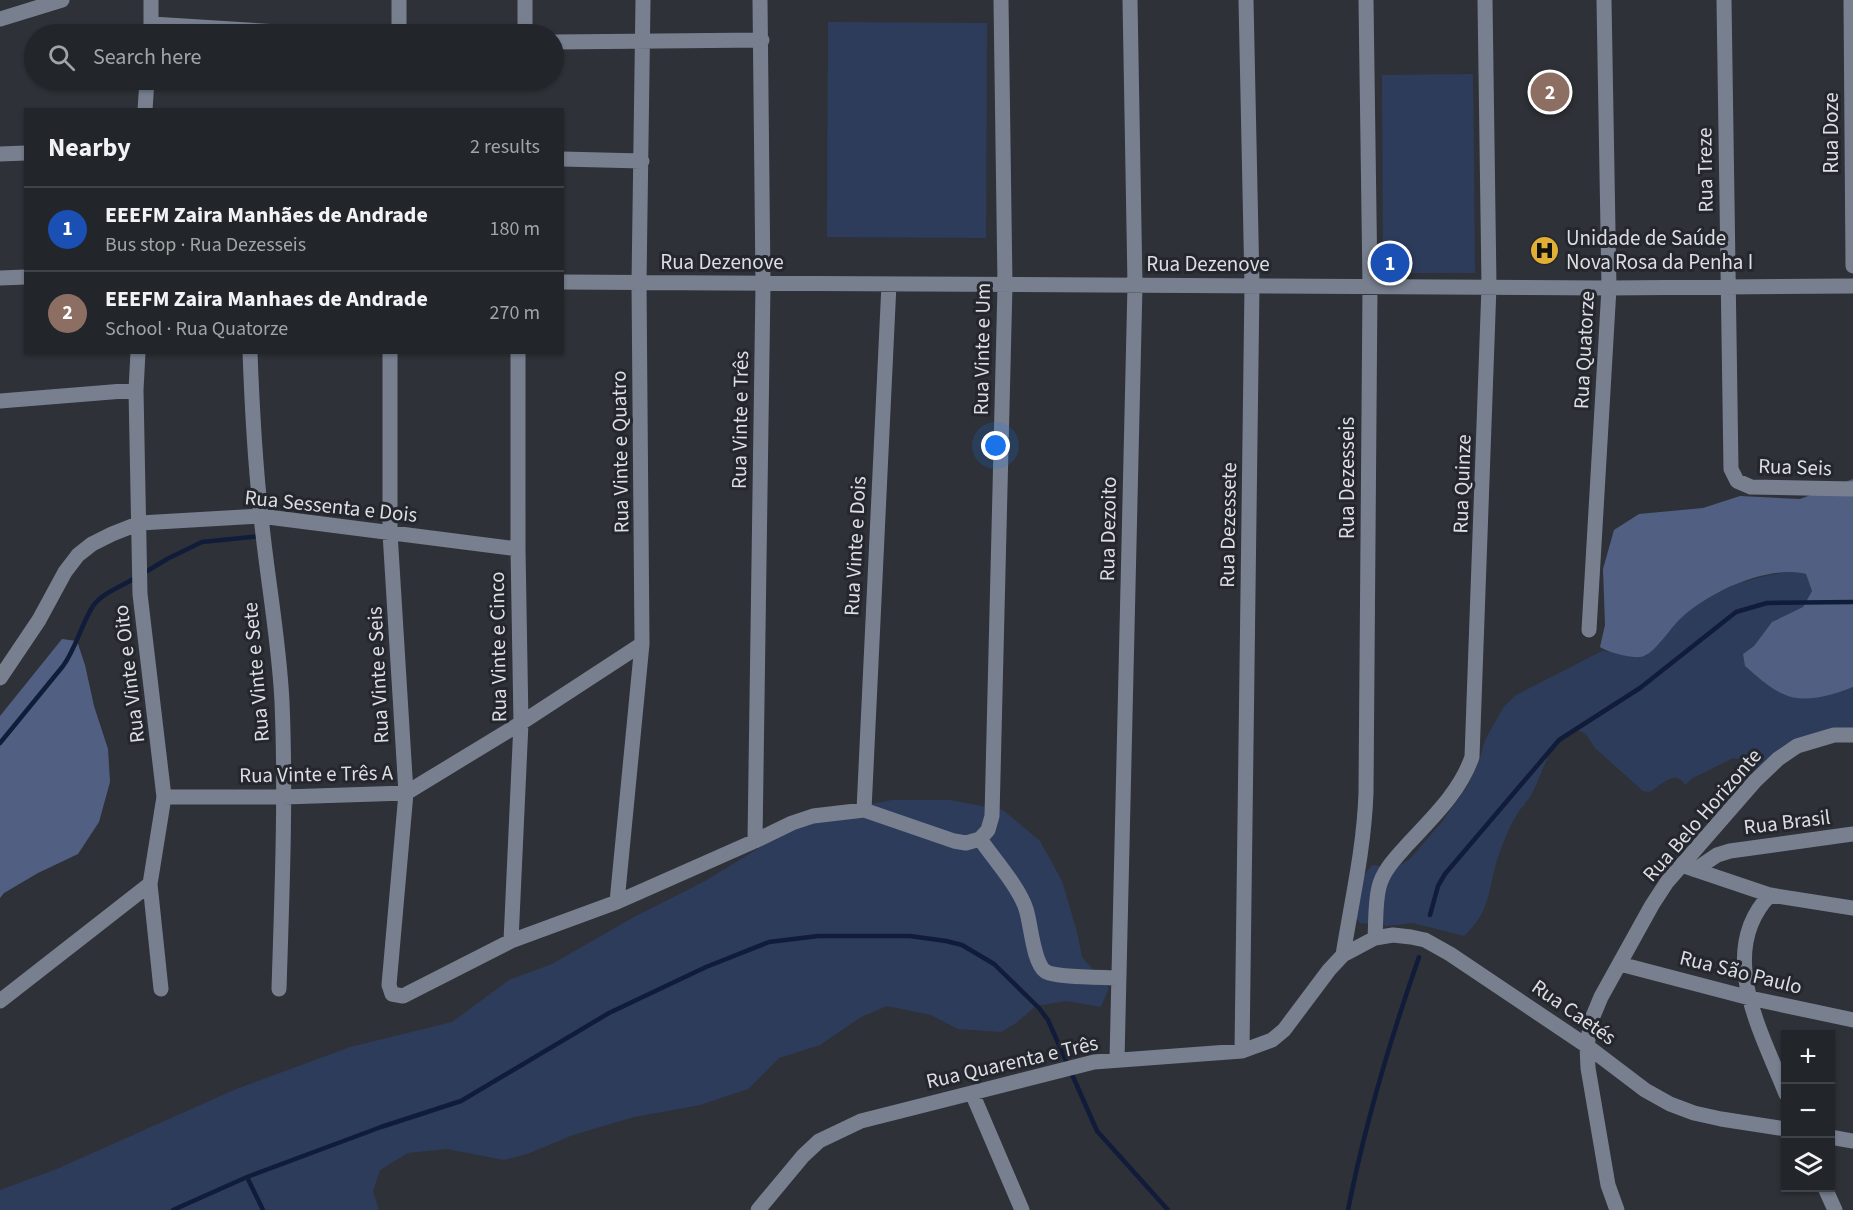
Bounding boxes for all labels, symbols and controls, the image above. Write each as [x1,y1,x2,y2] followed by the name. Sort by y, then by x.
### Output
[24,24,564,90] search box
[45,41,78,74] icon: search
[93,41,201,73] text: Search here
[1530,70,1570,115] pin: 2
[1816,92,1846,174] street label: Rua Doze
[1689,127,1721,213] street label: Rua Treze
[48,129,131,166] text: Nearby
[470,133,540,161] text: 2 results
[105,199,428,231] text: EEEFM Zaira Manhães de Andrade
[62,215,73,243] text: 1
[490,215,540,243] text: 180 m
[1566,223,1753,277] place label: Unidade de Saúde Nova Rosa da Penha I
[105,231,306,259] text: Bus stop · Rua Dezesseis
[1529,234,1561,266] hospital icon: Unidade de Saúde Nova Rosa da Penha I
[1370,240,1410,286] pin: 1
[660,247,784,277] street label: Rua Dezenove
[1146,249,1270,279] street label: Rua Dezenove
[966,282,998,416] street label: Rua Vinte e Um
[105,283,428,315] text: EEEFM Zaira Manhaes de Andrade
[1566,290,1602,410] street label: Rua Quatorze
[62,299,73,327] text: 2
[490,299,540,327] text: 270 m
[105,315,288,343] text: School · Rua Quatorze
[724,350,756,489] street label: Rua Vinte e Três
[604,370,636,534] street label: Rua Vinte e Quatro
[1332,417,1362,539] street label: Rua Dezesseis
[981,431,1010,460] your location
[1445,434,1479,534] street label: Rua Quinze
[1758,451,1833,483] street label: Rua Seis
[1212,462,1244,588] street label: Rua Dezessete
[836,475,874,617] street label: Rua Vinte e Dois
[1092,476,1124,582] street label: Rua Dezoito
[243,482,419,530] street label: Rua Sessenta e Dois
[482,571,514,723] street label: Rua Vinte e Cinco
[235,601,277,743] street label: Rua Vinte e Sete
[106,603,152,745] street label: Rua Vinte e Oito
[359,605,397,744] street label: Rua Vinte e Seis
[1636,742,1768,888] street label: Rua Belo Horizonte
[239,758,394,790] street label: Rua Vinte e Três A
[1742,802,1832,842] street label: Rua Brasil
[1677,942,1805,1002] street label: Rua São Paulo
[1526,972,1622,1052] street label: Rua Caetés
[923,1028,1101,1096] street label: Rua Quarenta e Três
[1781,1030,1835,1192] map controls
[1781,1030,1835,1084] button: +
[1781,1084,1835,1138] button: −
[1781,1138,1835,1192] button: layers

